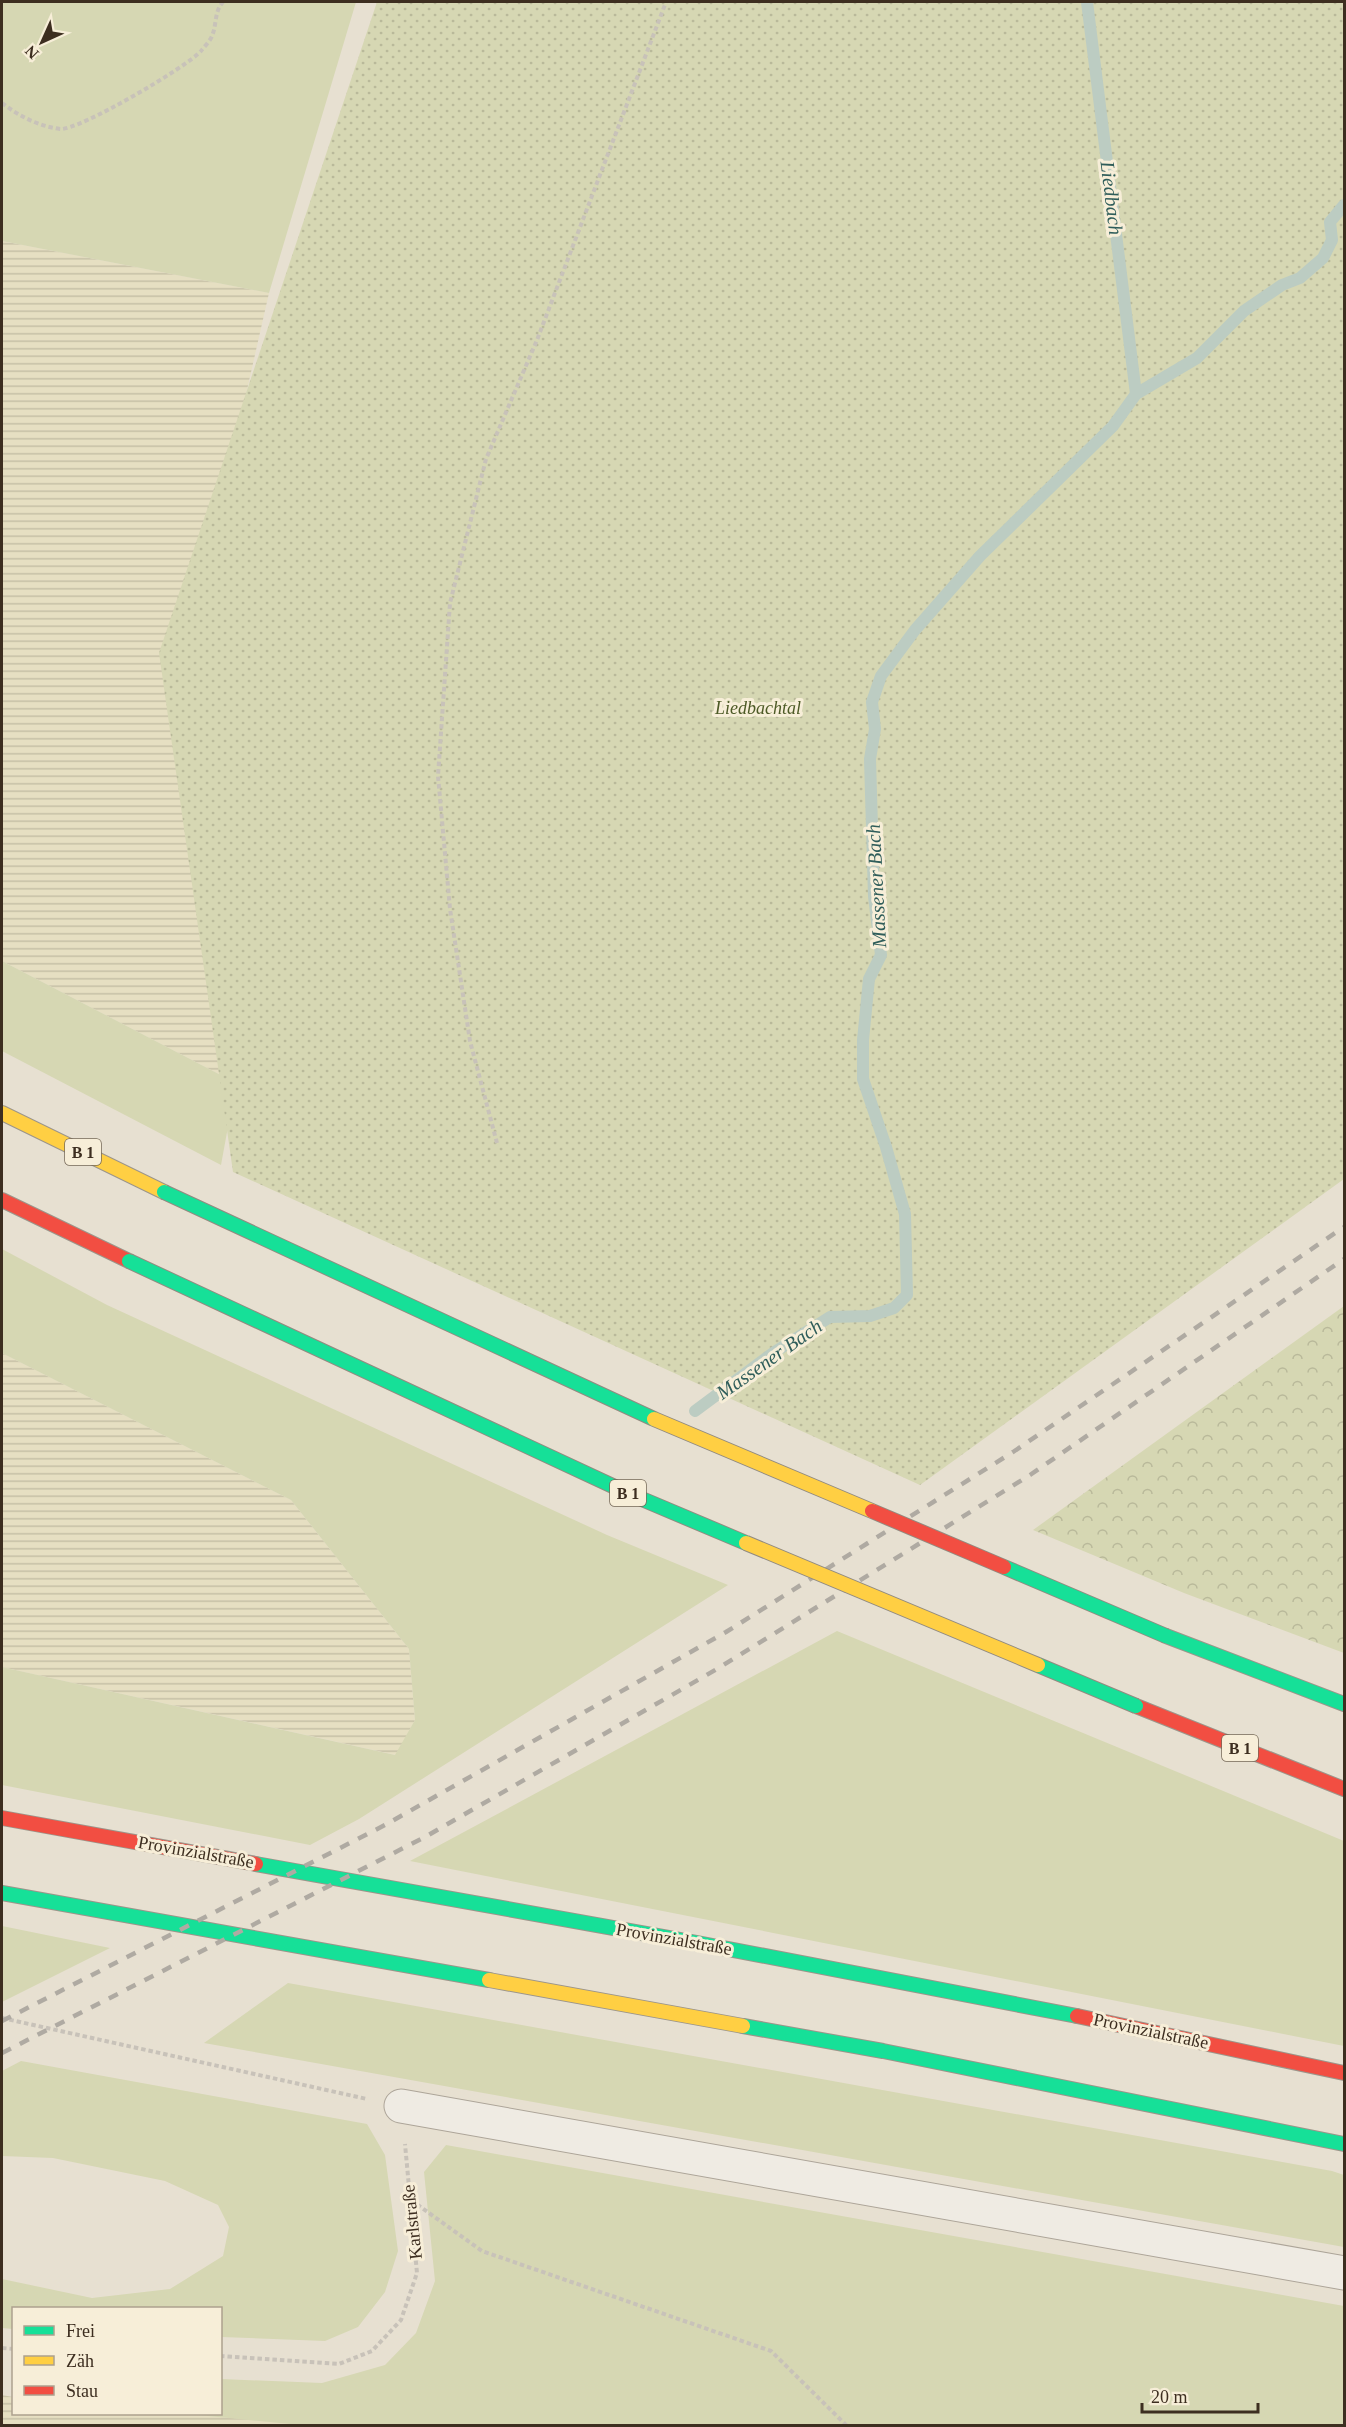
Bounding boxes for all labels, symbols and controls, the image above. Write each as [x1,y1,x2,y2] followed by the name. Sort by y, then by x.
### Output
[12,12,72,72] north arrow
[21,42,42,62] text: N
[1096,159,1127,236] water label: Liedbach
[714,698,801,718] park label: Liedbachtal
[862,824,890,949] water label: Massener Bach
[65,1139,101,1165] road number: B 1
[711,1314,826,1404] water label: Massener Bach
[610,1480,646,1506] road number: B 1
[1222,1735,1258,1761] road number: B 1
[137,1832,255,1872] street label: Provinzialstraße
[615,1919,733,1959] street label: Provinzialstraße
[1092,2009,1210,2053] street label: Provinzialstraße
[398,2184,426,2260] street label: Karlstraße
[12,2307,222,2415] legend
[66,2321,95,2341] text: Frei
[66,2351,94,2371] text: Zäh
[1142,2376,1258,2414] scale bar
[66,2381,98,2401] text: Stau
[1151,2387,1188,2407] text: 20 m

